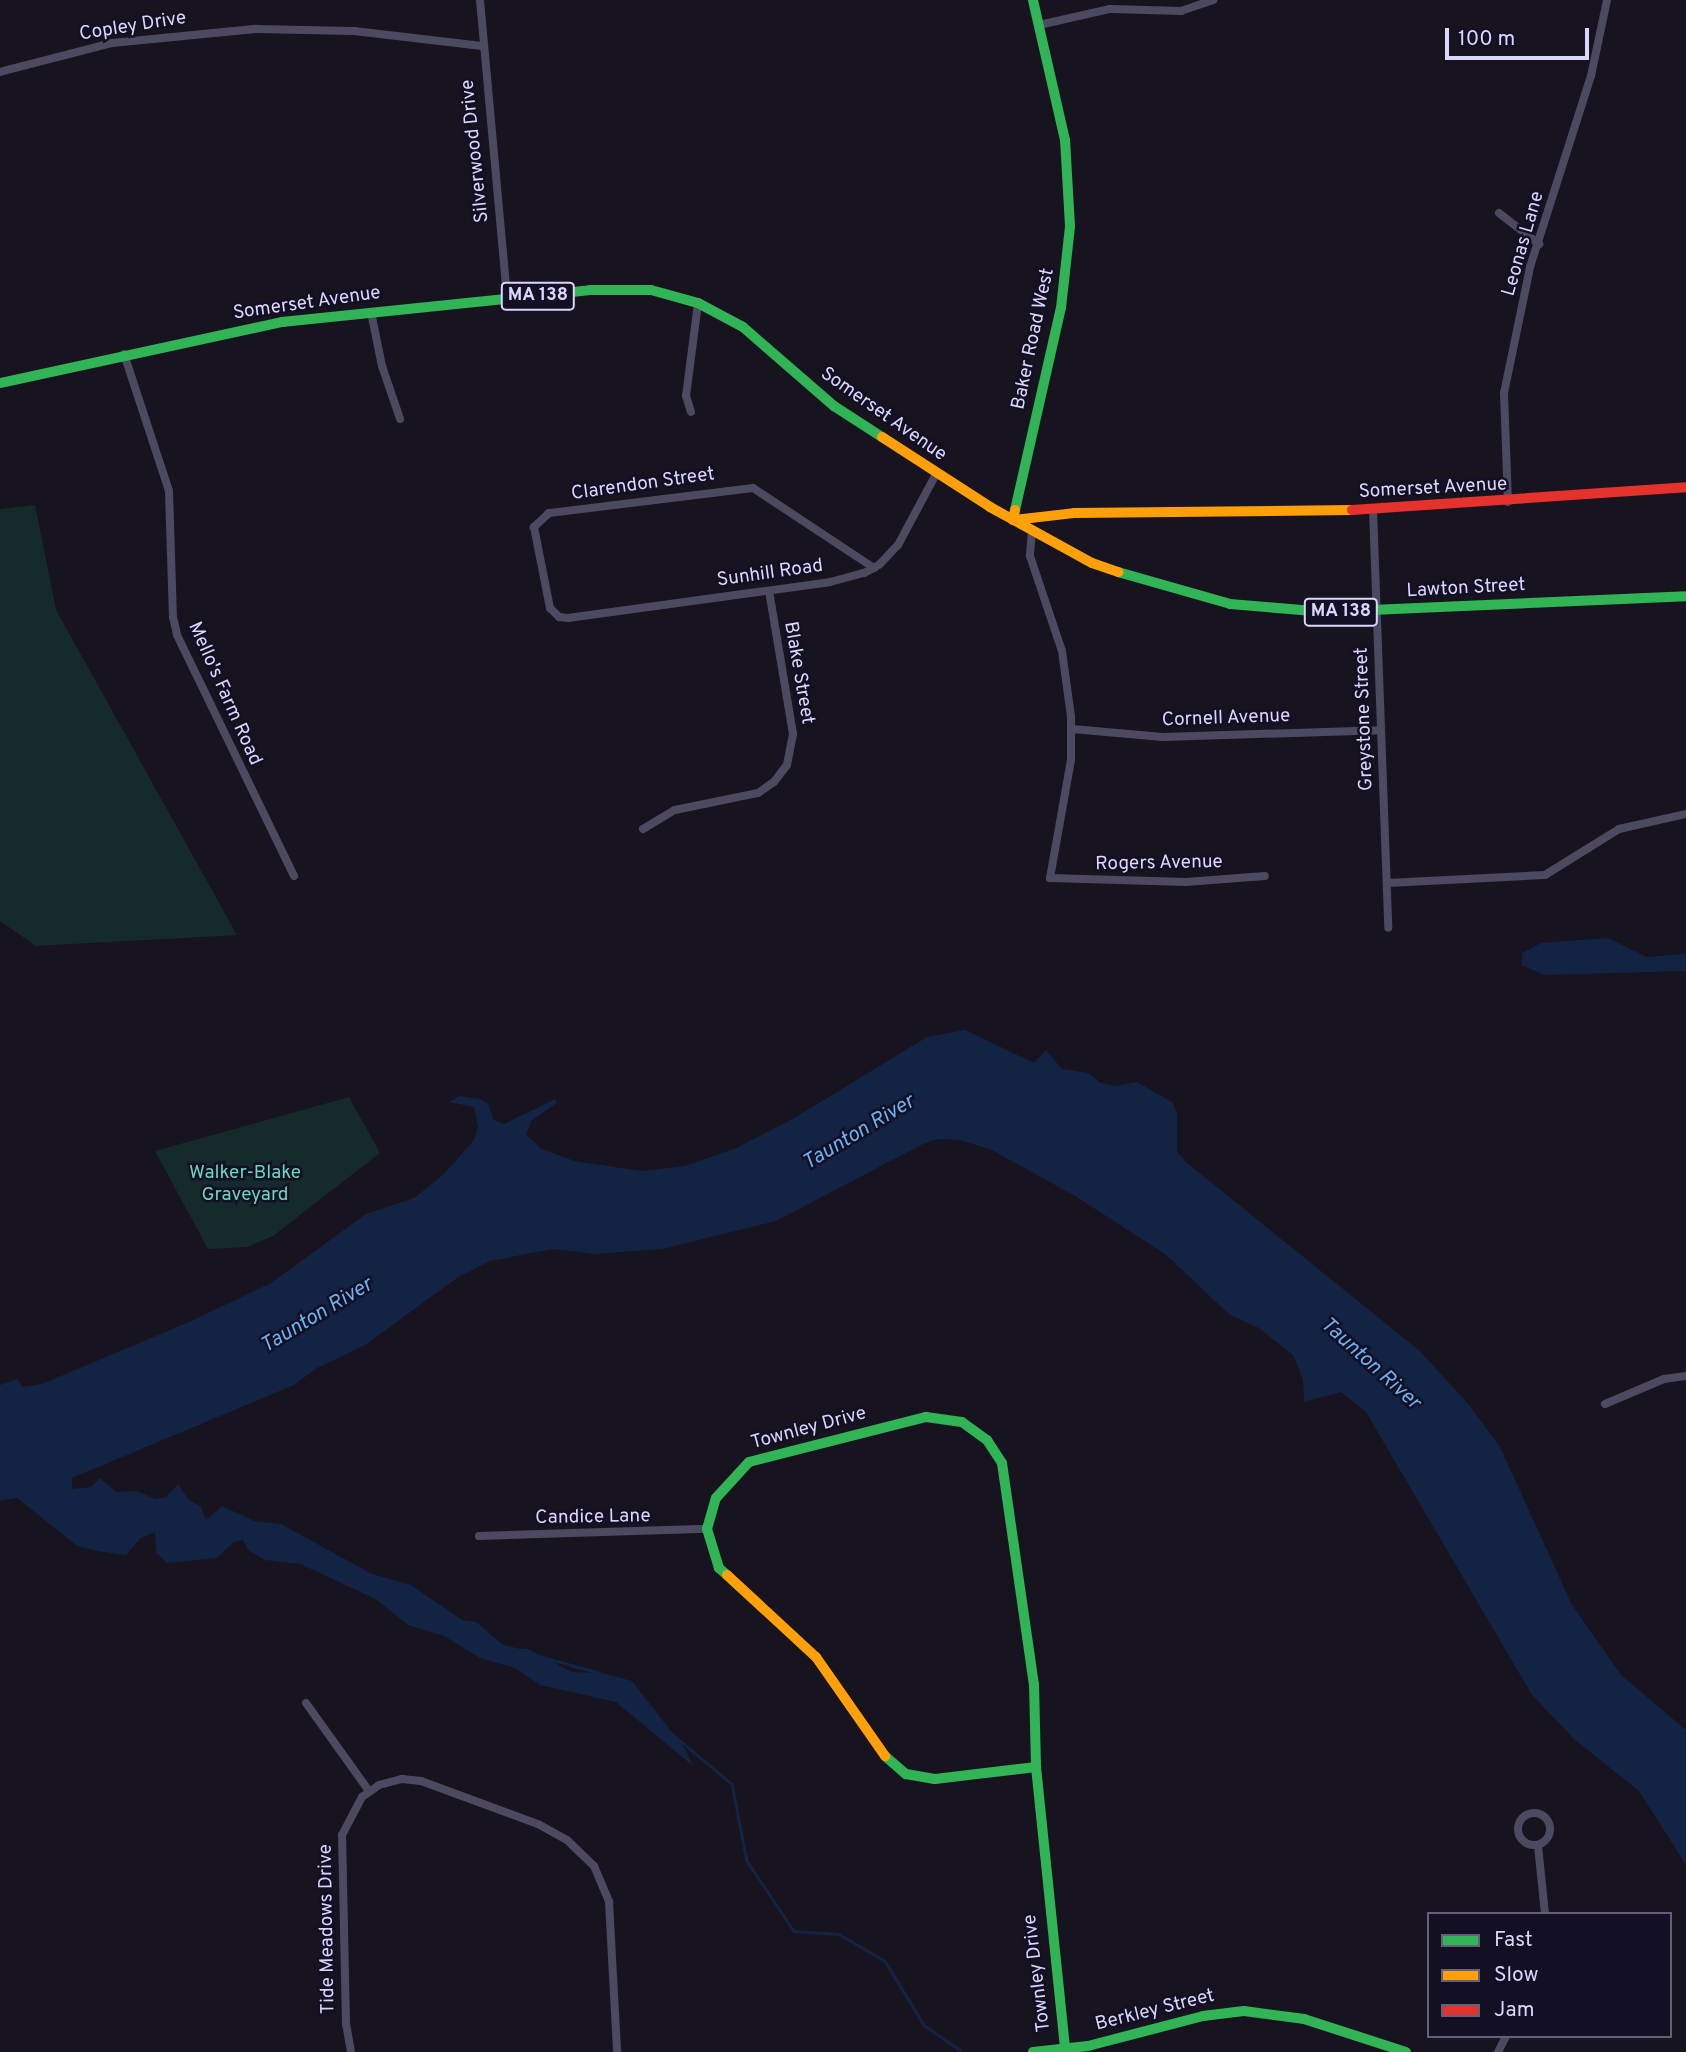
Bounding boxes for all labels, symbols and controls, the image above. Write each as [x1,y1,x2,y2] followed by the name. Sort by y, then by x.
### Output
[78,7,188,47] street label: Copley Drive
[1448,14,1592,58] scale bar
[1458,26,1515,53] text: 100 m
[457,78,495,224] street label: Silverwood Drive
[1498,189,1550,299] street label: Leonas Lane
[1008,266,1060,412] street label: Baker Road West
[231,282,383,326] street label: Somerset Avenue
[500,282,576,310] road number: MA 138
[815,363,951,467] street label: Somerset Avenue
[570,464,716,506] street label: Clarendon Street
[1358,474,1508,504] street label: Somerset Avenue
[716,555,824,593] street label: Sunhill Road
[1406,574,1526,604] street label: Lawton Street
[1302,598,1380,626] road number: MA 138
[182,619,266,769] street label: Mello's Farm Road
[778,620,818,726] street label: Blake Street
[1351,647,1379,791] street label: Greystone Street
[1161,705,1291,733] street label: Cornell Avenue
[1095,851,1223,877] street label: Rogers Avenue
[799,1090,919,1176] water label: Taunton River
[189,1163,301,1207] park label: Walker-Blake Graveyard
[257,1273,377,1359] water label: Taunton River
[1315,1312,1425,1416] water label: Taunton River
[749,1403,869,1455] street label: Townley Drive
[535,1506,651,1530] street label: Candice Lane
[315,1844,341,2014] street label: Tide Meadows Drive
[1427,1912,1672,2038] legend
[1019,1913,1057,2033] street label: Townley Drive
[1494,1927,1533,1954] text: Fast
[1494,1962,1539,1989] text: Slow
[1093,1985,1217,2037] street label: Berkley Street
[1494,1997,1535,2024] text: Jam

